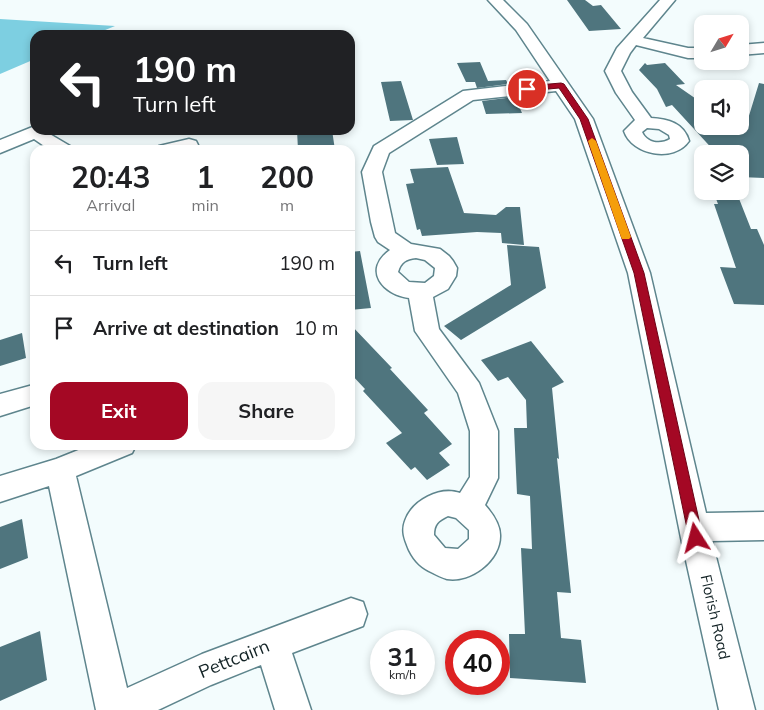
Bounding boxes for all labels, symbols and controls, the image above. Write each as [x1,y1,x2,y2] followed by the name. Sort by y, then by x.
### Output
[694,15,749,70] north arrow
[694,15,749,200] map controls
[133,47,237,91] text: 190 m
[50,50,115,115] icon: left
[506,68,548,110] pin
[513,75,541,103] icon: arrive
[694,80,749,135] button: sound
[133,90,216,118] text: Turn left
[694,145,749,200] button: layers
[71,158,151,196] text: 20:43
[196,158,214,196] text: 1
[260,158,314,196] text: 200
[86,195,135,215] text: Arrival
[192,195,219,215] text: min
[280,195,294,215] text: m
[50,249,78,277] icon: left
[93,251,168,275] text: Turn left
[279,251,335,275] text: 190 m
[50,314,78,342] icon: arrive
[93,316,279,340] text: Arrive at destination
[294,316,338,340] text: 10 m
[50,382,188,440] button: Exit
[198,382,335,440] button: Share
[669,511,721,563] position arrow
[697,573,734,661] street label: Florish Road
[445,630,510,695] speed limit sign: 40
[195,634,273,683] street label: Pettcairn
[387,641,418,672] text: 31
[389,667,416,682] text: km/h

